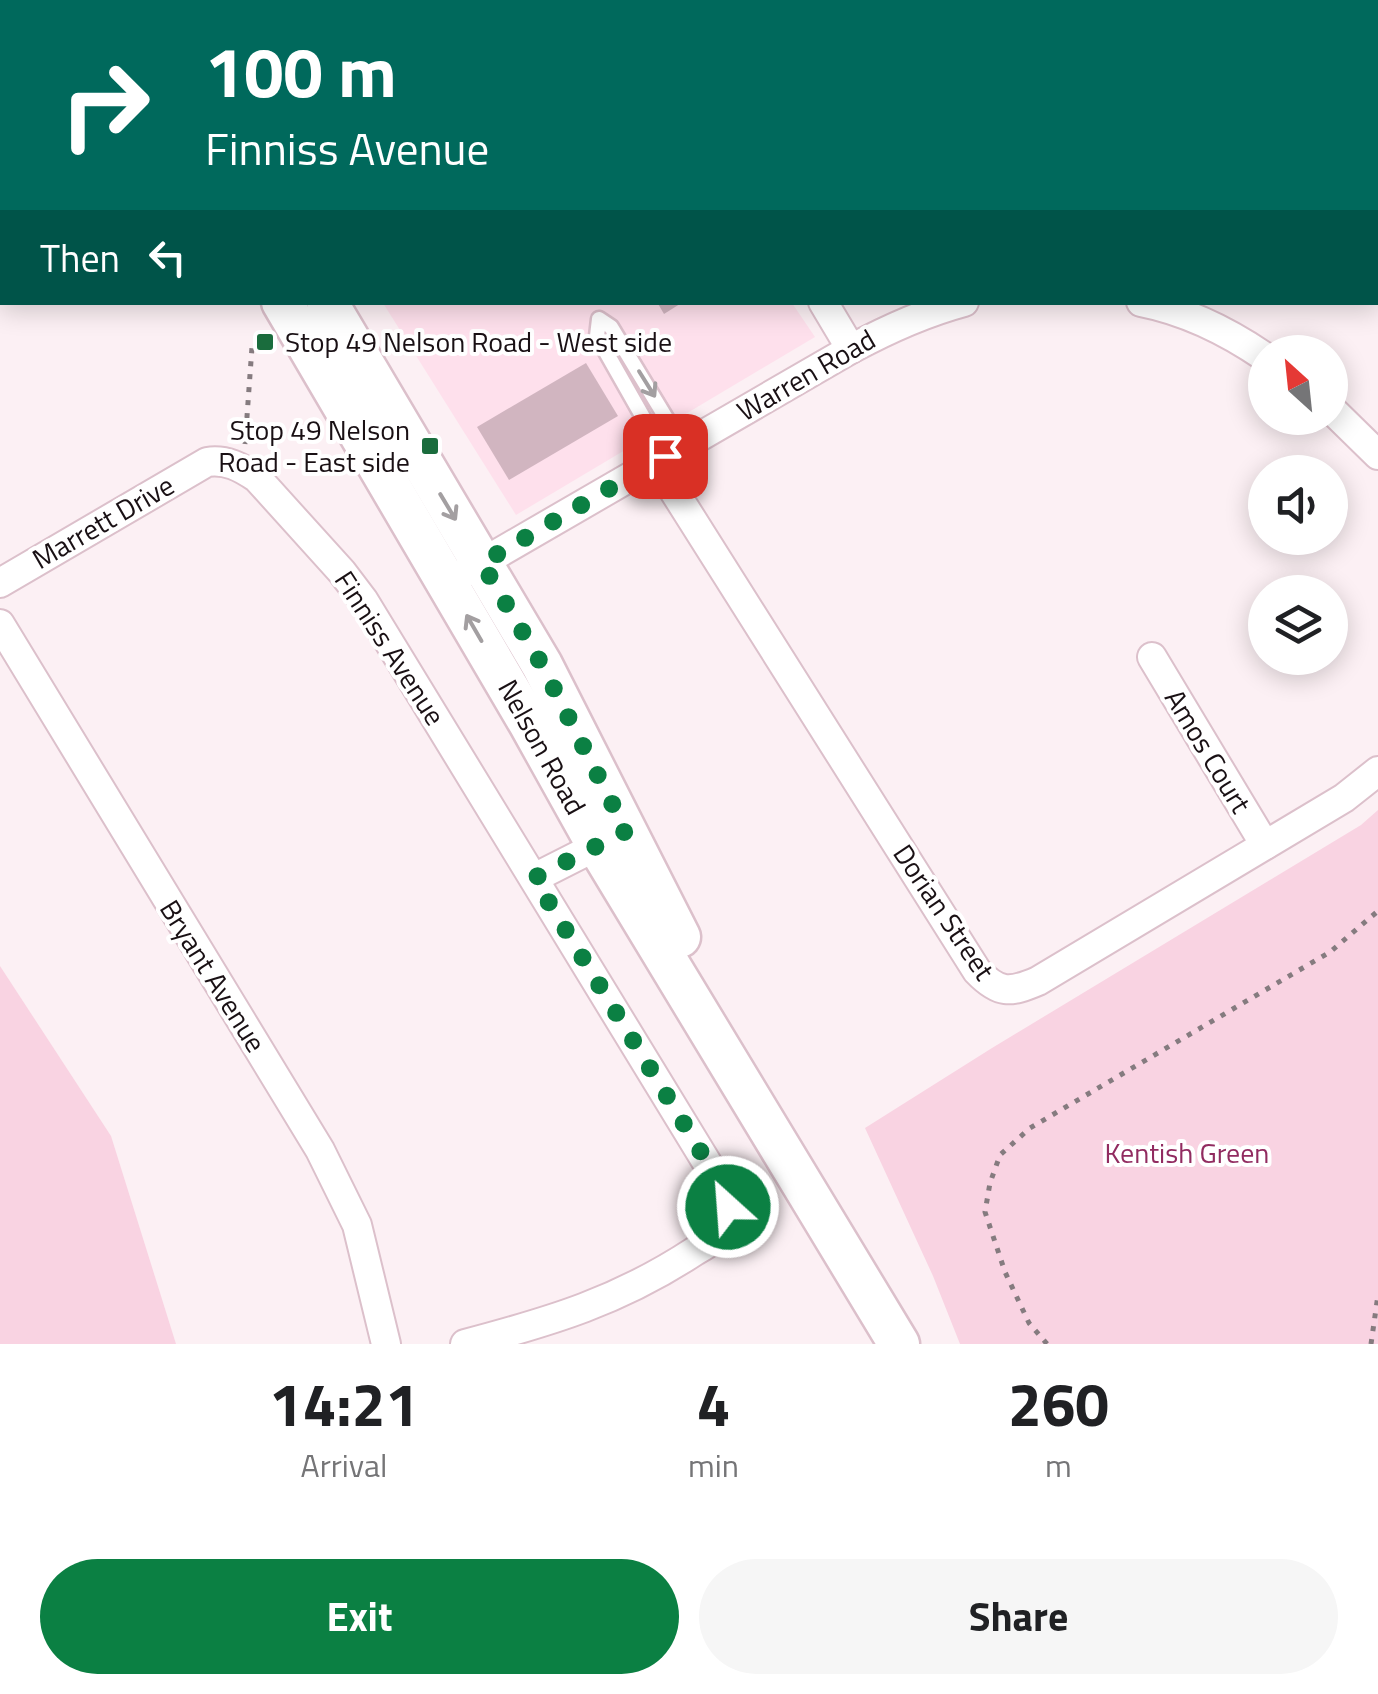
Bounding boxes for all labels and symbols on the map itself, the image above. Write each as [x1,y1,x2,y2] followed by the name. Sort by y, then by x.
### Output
[729,318,883,432] street label: Warren Road
[285,320,672,363] place label: Stop 49 Nelson Road - West side
[254,331,276,353] marker: Stop 49 Nelson Road - West side
[1248,335,1348,435] north arrow
[636,370,657,398] one-way arrow
[218,408,410,483] place label: Stop 49 Nelson Road - East side
[623,414,708,499] pin
[419,435,441,457] marker: Stop 49 Nelson Road - East side
[24,464,182,580] street label: Marrett Drive
[438,492,458,521] one-way arrow
[324,562,457,734] street label: Finniss Avenue
[464,614,484,643] one-way arrow
[488,671,597,822] street label: Nelson Road
[1154,680,1263,821] street label: Amos Court
[883,835,1006,989] street label: Dorian Street
[149,891,277,1060] street label: Bryant Avenue
[1105,1131,1269,1174] park label: Kentish Green
[676,1155,780,1259] position arrow

